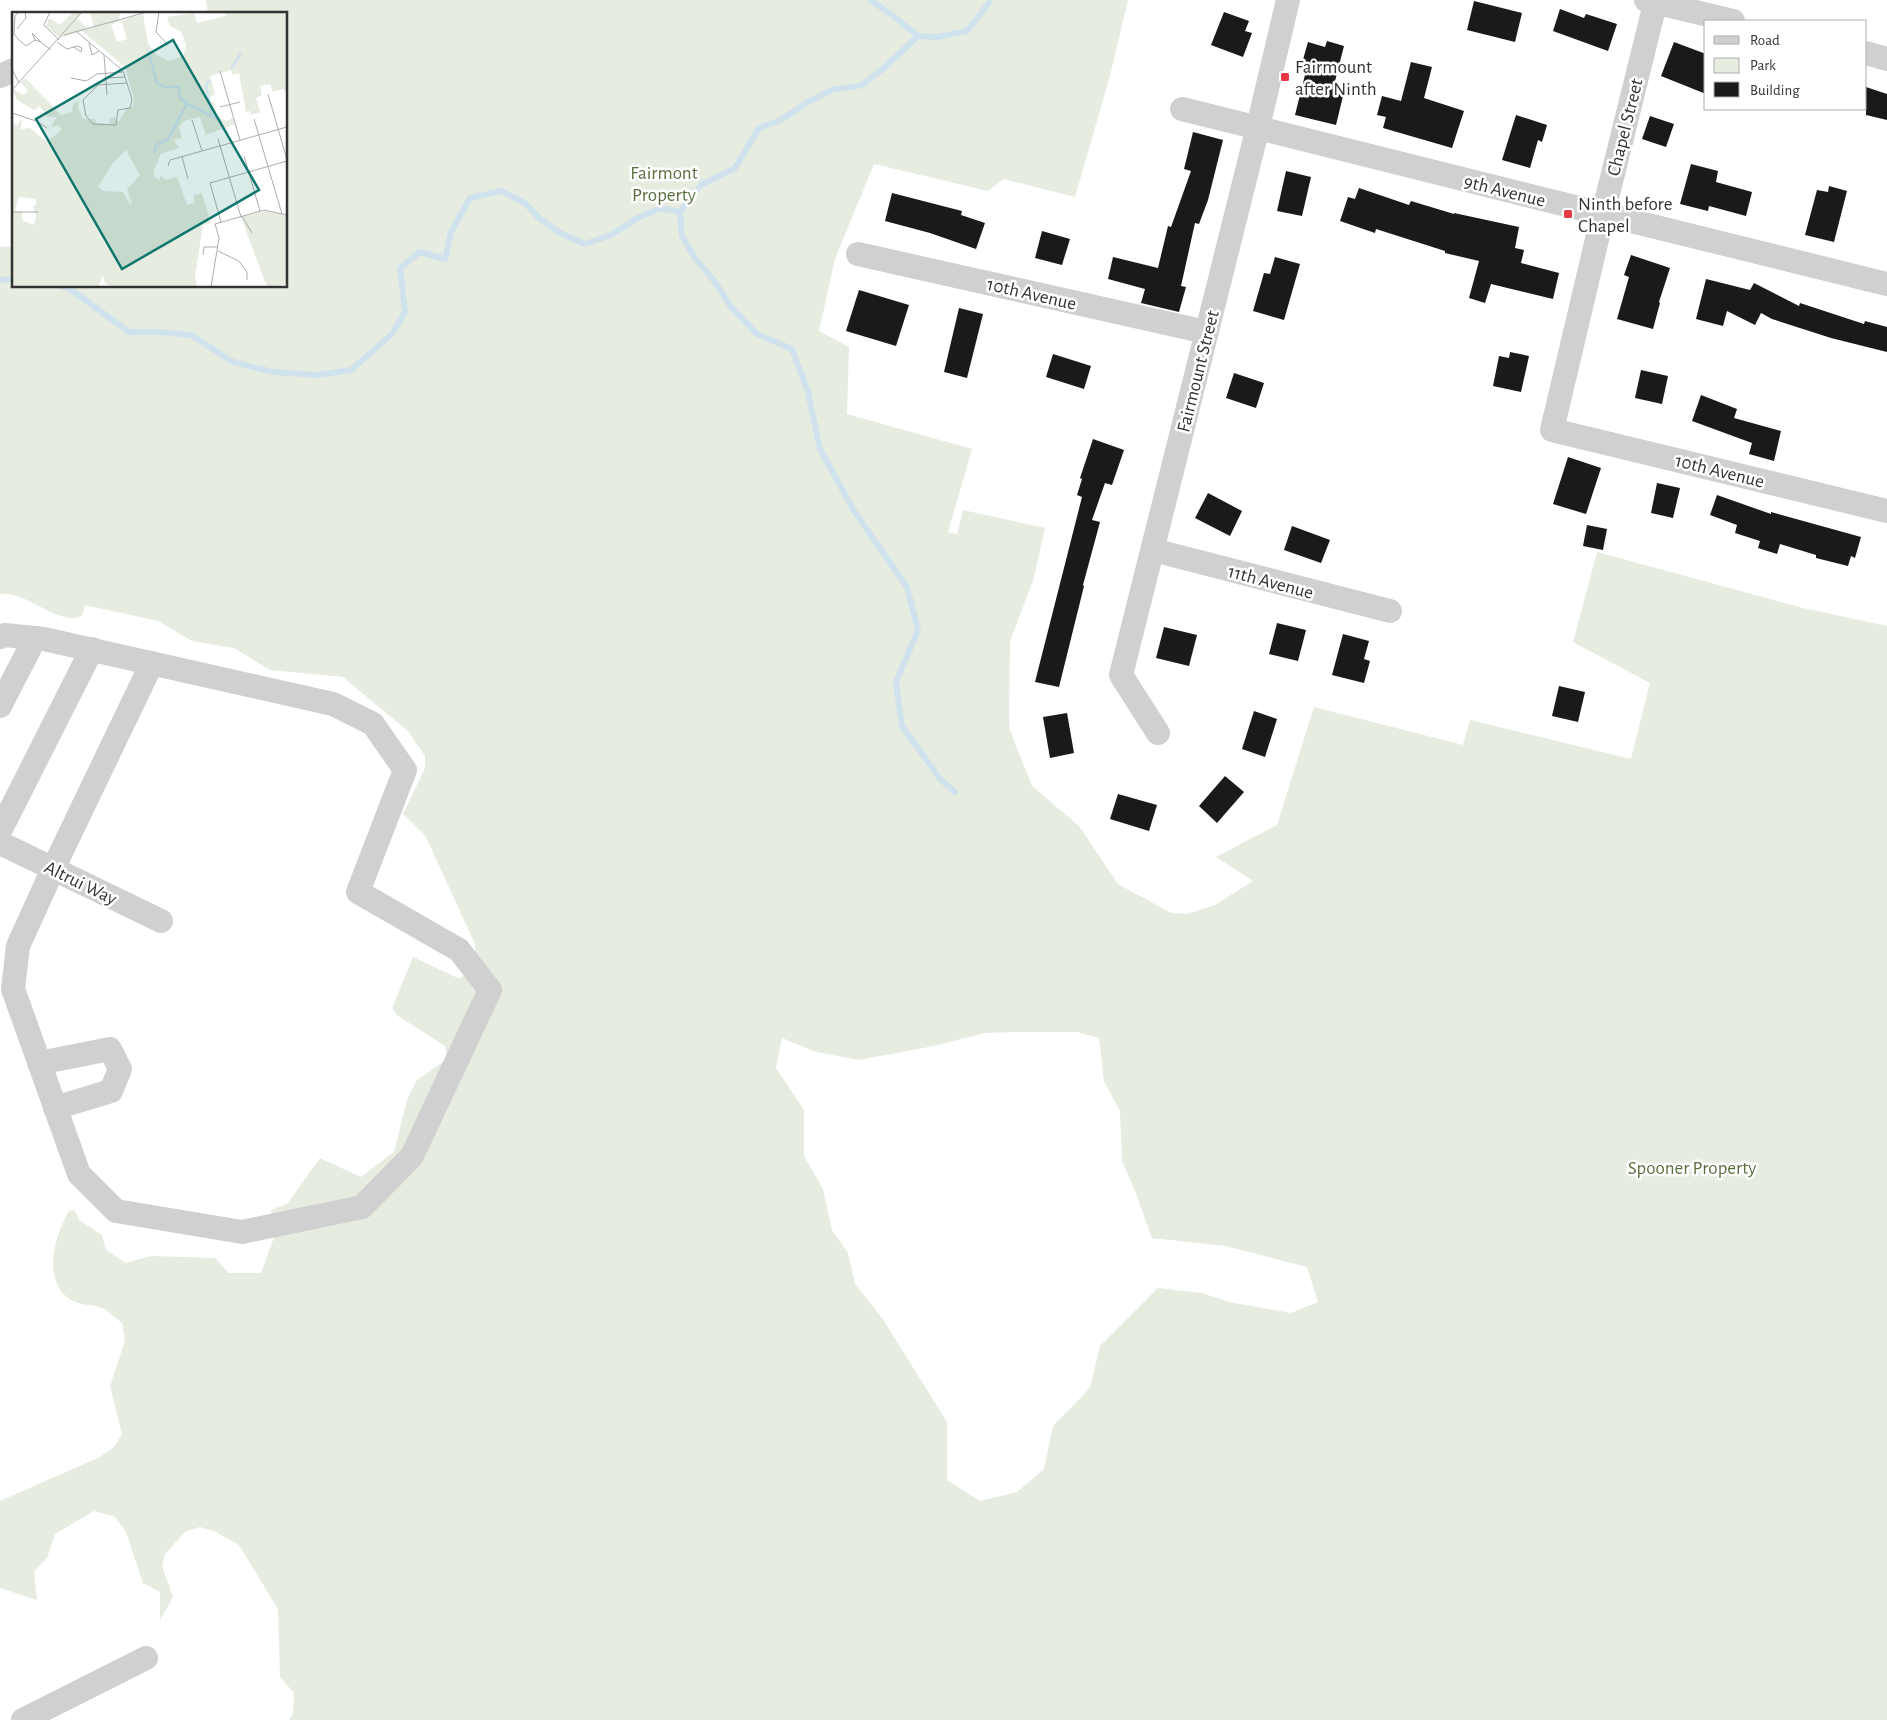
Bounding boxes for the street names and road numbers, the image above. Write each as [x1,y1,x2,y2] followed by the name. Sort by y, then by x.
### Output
[1604,77,1647,178] street label: Chapel Street
[1462,172,1547,211] street label: 9th Avenue
[985,275,1078,314] street label: 10th Avenue
[1174,308,1223,434] street label: Fairmount Street
[1673,451,1766,492] street label: 10th Avenue
[1226,562,1315,603] street label: 11th Avenue
[41,858,120,909] street label: Altrui Way

